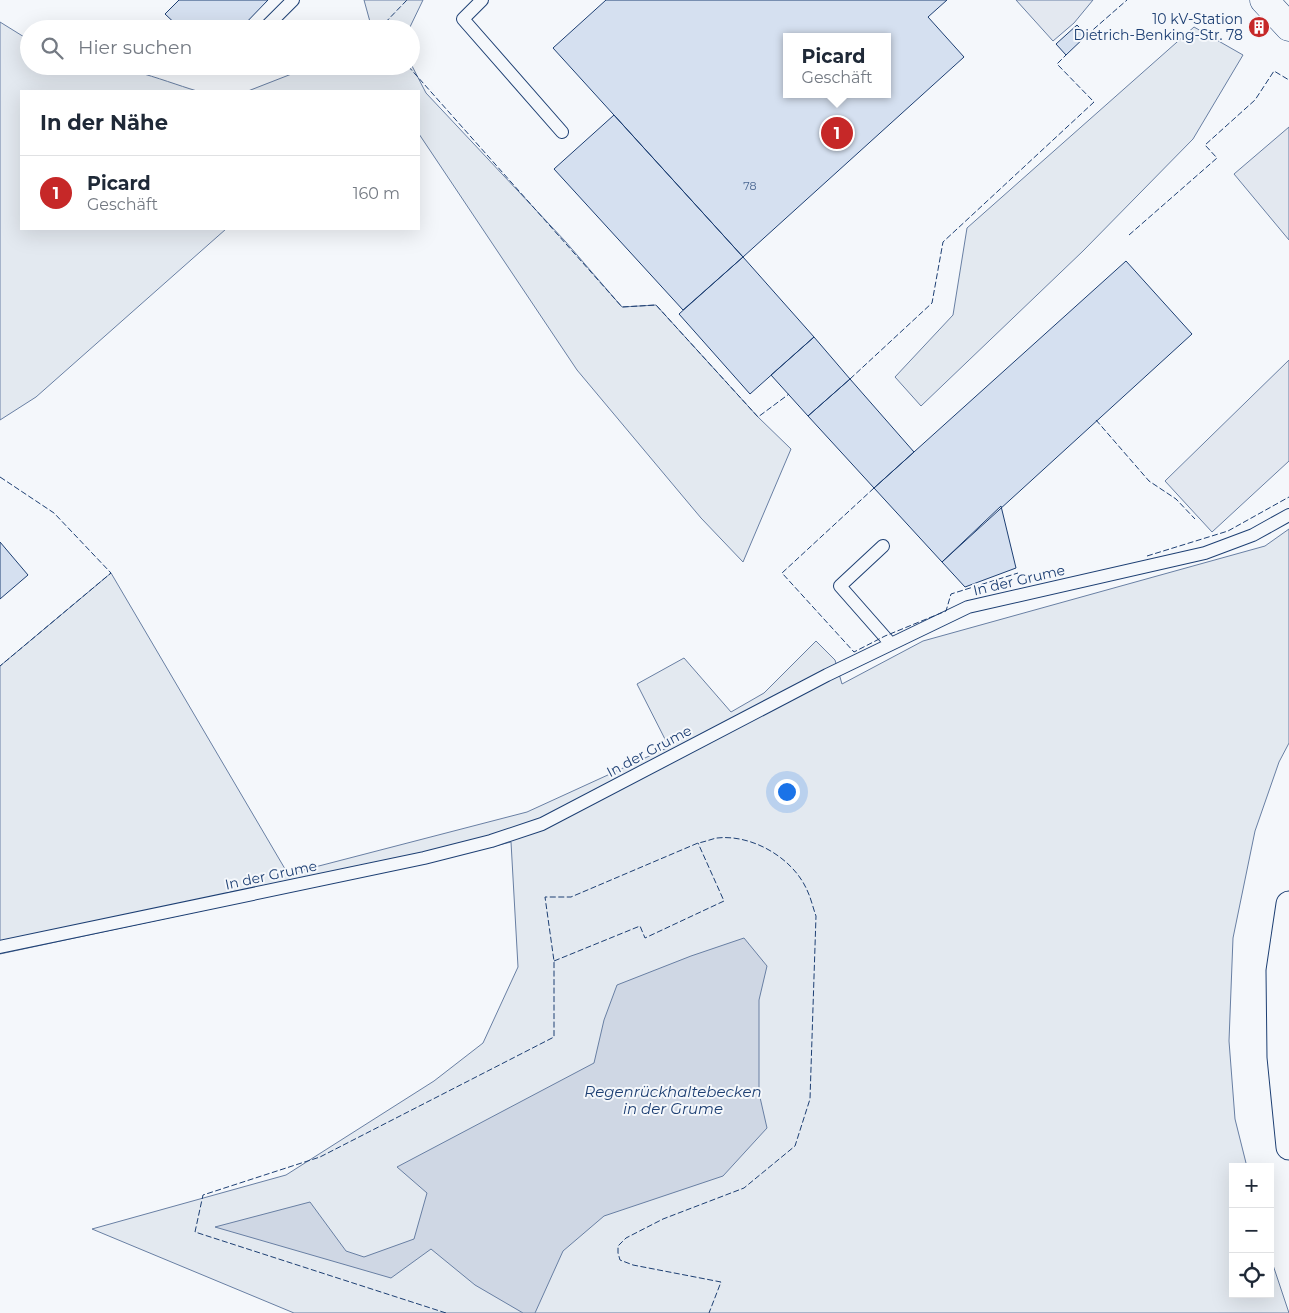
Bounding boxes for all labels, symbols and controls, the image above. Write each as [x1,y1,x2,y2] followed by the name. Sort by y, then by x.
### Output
[1074,10,1243,44] place label: 10 kV-Station Dietrich-Benking-Str. 78
[1247,15,1271,39] building icon: 10 kV-Station Dietrich-Benking-Str. 78
[20,20,420,75] search box
[783,33,891,98] popup
[38,34,66,62] icon: search
[78,36,192,59] text: Hier suchen
[802,45,865,68] text: Picard
[802,68,872,87] text: Geschäft
[40,110,168,135] text: In der Nähe
[821,114,853,152] pin: 1
[87,172,151,195] text: Picard
[743,179,757,193] house number: 78
[53,184,59,203] text: 1
[353,184,400,203] text: 160 m
[87,195,158,214] text: Geschäft
[971,561,1067,599] street label: In der Grume
[603,721,695,781] street label: In der Grume
[774,779,800,805] your location
[223,856,319,894] street label: In der Grume
[584,1082,762,1118] water label: Regenrückhaltebecken in der Grume
[1229,1163,1274,1298] map controls
[1229,1163,1274,1208] button: +
[1229,1208,1274,1253] button: −
[1229,1253,1274,1298] button: locate

